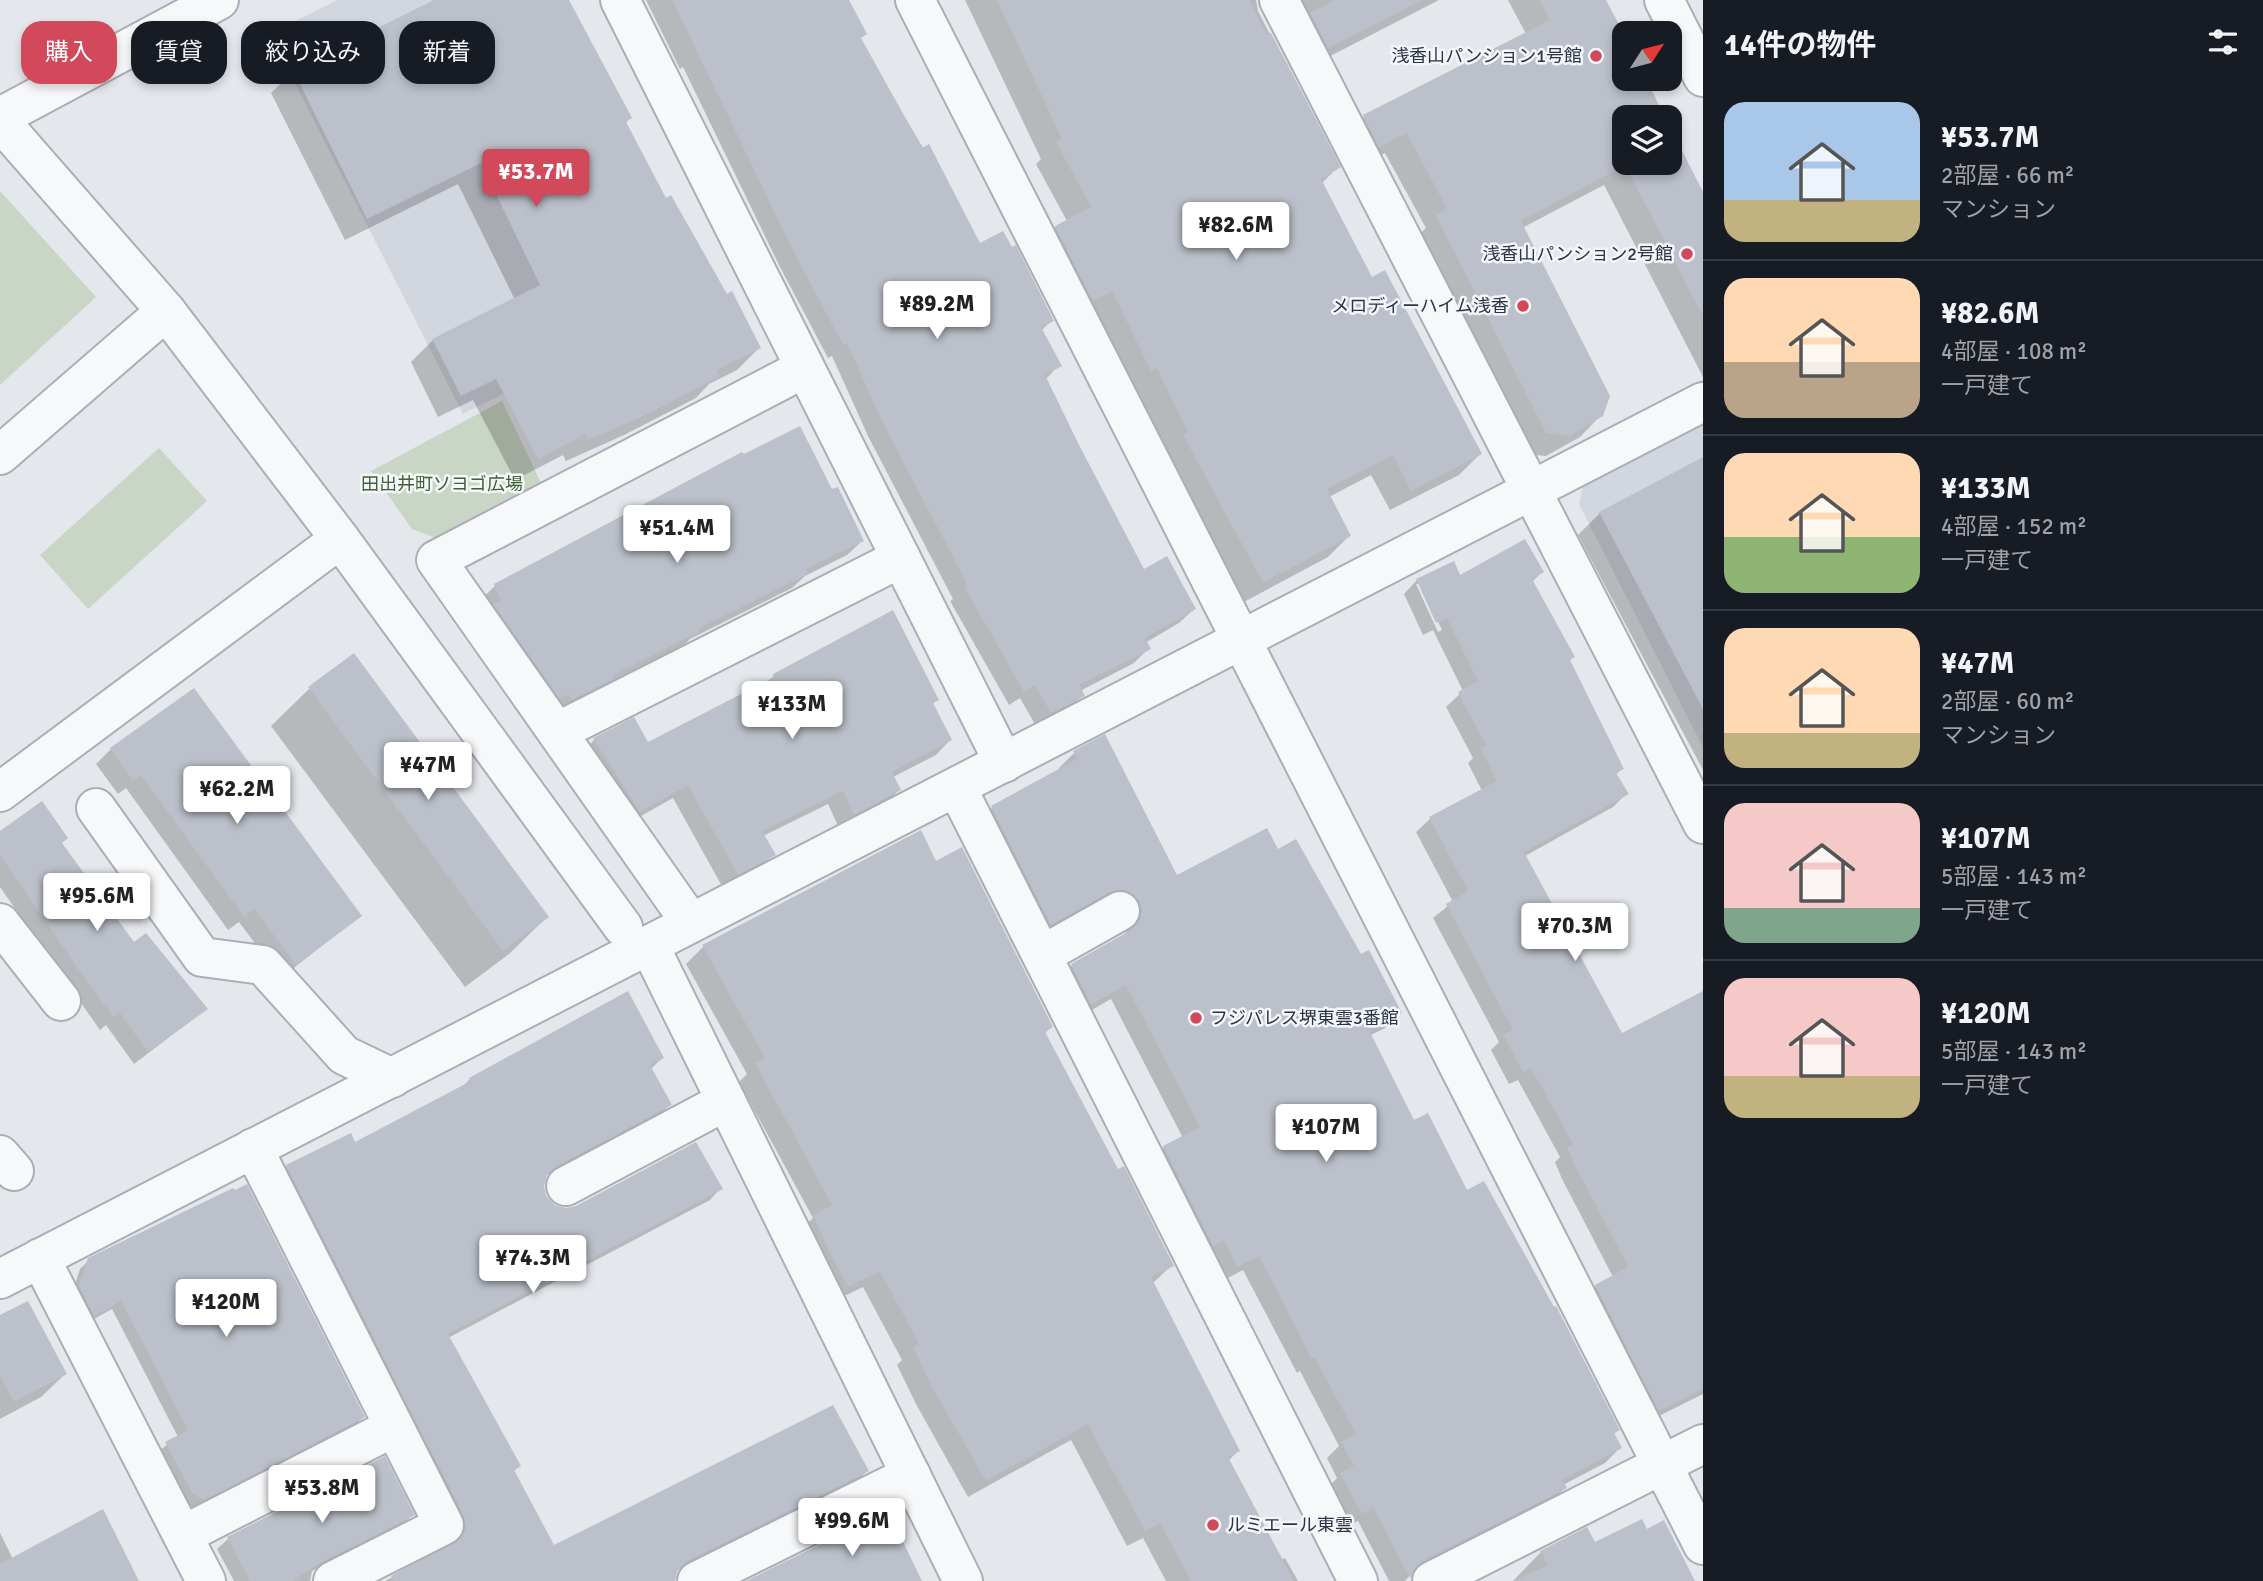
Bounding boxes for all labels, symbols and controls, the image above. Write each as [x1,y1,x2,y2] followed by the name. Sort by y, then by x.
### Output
[21,21,117,84] chip: 購入
[131,21,227,84] chip: 賃貸
[241,21,385,84] chip: 絞り込み
[399,21,495,84] chip: 新着
[1612,21,1682,91] north arrow
[1612,21,1682,175] map controls
[2204,23,2242,61] icon: filters
[1724,27,1876,64] text: 14件の物件
[1391,45,1582,67] place label: 浅香山パンション1号館
[1588,48,1604,64] marker: 浅香山パンション1号館
[1612,105,1682,175] button: layers
[1941,119,2039,156] text: ¥53.7M
[1780,130,1864,214] icon: home
[479,150,593,209] pin: ¥53.7M
[498,157,574,186] text: ¥53.7M
[1941,161,2074,190] text: 2部屋 · 66 m²
[1941,195,2056,224] text: マンション
[1179,202,1293,262] pin: ¥82.6M
[1198,210,1274,239] text: ¥82.6M
[1482,243,1673,265] place label: 浅香山パンション2号館
[1679,246,1695,262] marker: 浅香山パンション2号館
[880,282,994,341] pin: ¥89.2M
[899,289,975,318] text: ¥89.2M
[1331,295,1509,317] place label: メロディーハイム浅香
[1941,295,2039,332] text: ¥82.6M
[1515,298,1531,314] marker: メロディーハイム浅香
[1780,306,1864,390] icon: home
[1941,337,2087,366] text: 4部屋 · 108 m²
[1941,371,2033,400] text: 一戸建て
[1941,470,2031,507] text: ¥133M
[361,473,523,495] park label: 田出井町ソヨゴ広場
[1780,481,1864,565] icon: home
[620,505,734,565] pin: ¥51.4M
[1941,512,2087,541] text: 4部屋 · 152 m²
[639,513,715,542] text: ¥51.4M
[1941,546,2033,575] text: 一戸建て
[1941,645,2015,682] text: ¥47M
[1780,656,1864,740] icon: home
[743,682,841,741] pin: ¥133M
[1941,687,2074,716] text: 2部屋 · 60 m²
[758,689,826,718] text: ¥133M
[1941,721,2056,750] text: マンション
[387,742,469,802] pin: ¥47M
[400,750,456,779] text: ¥47M
[180,766,294,826] pin: ¥62.2M
[199,774,275,803] text: ¥62.2M
[1941,820,2031,857] text: ¥107M
[1780,831,1864,915] icon: home
[1941,862,2087,891] text: 5部屋 · 143 m²
[40,874,154,933] pin: ¥95.6M
[59,881,135,910] text: ¥95.6M
[1941,896,2033,925] text: 一戸建て
[1518,904,1632,963] pin: ¥70.3M
[1537,911,1613,940] text: ¥70.3M
[1941,995,2031,1032] text: ¥120M
[1780,1006,1864,1090] icon: home
[1210,1007,1399,1029] place label: フジパレス堺東雲3番館
[1188,1010,1204,1026] marker: フジパレス堺東雲3番館
[1941,1037,2087,1066] text: 5部屋 · 143 m²
[1941,1071,2033,1100] text: 一戸建て
[1277,1104,1375,1164] pin: ¥107M
[1292,1112,1360,1141] text: ¥107M
[476,1236,590,1295] pin: ¥74.3M
[495,1243,571,1272] text: ¥74.3M
[177,1280,275,1339] pin: ¥120M
[192,1287,260,1316] text: ¥120M
[265,1466,379,1525] pin: ¥53.8M
[284,1473,360,1502] text: ¥53.8M
[795,1498,909,1558] pin: ¥99.6M
[814,1506,890,1535] text: ¥99.6M
[1227,1514,1353,1536] place label: ルミエール東雲
[1205,1517,1221,1533] marker: ルミエール東雲

